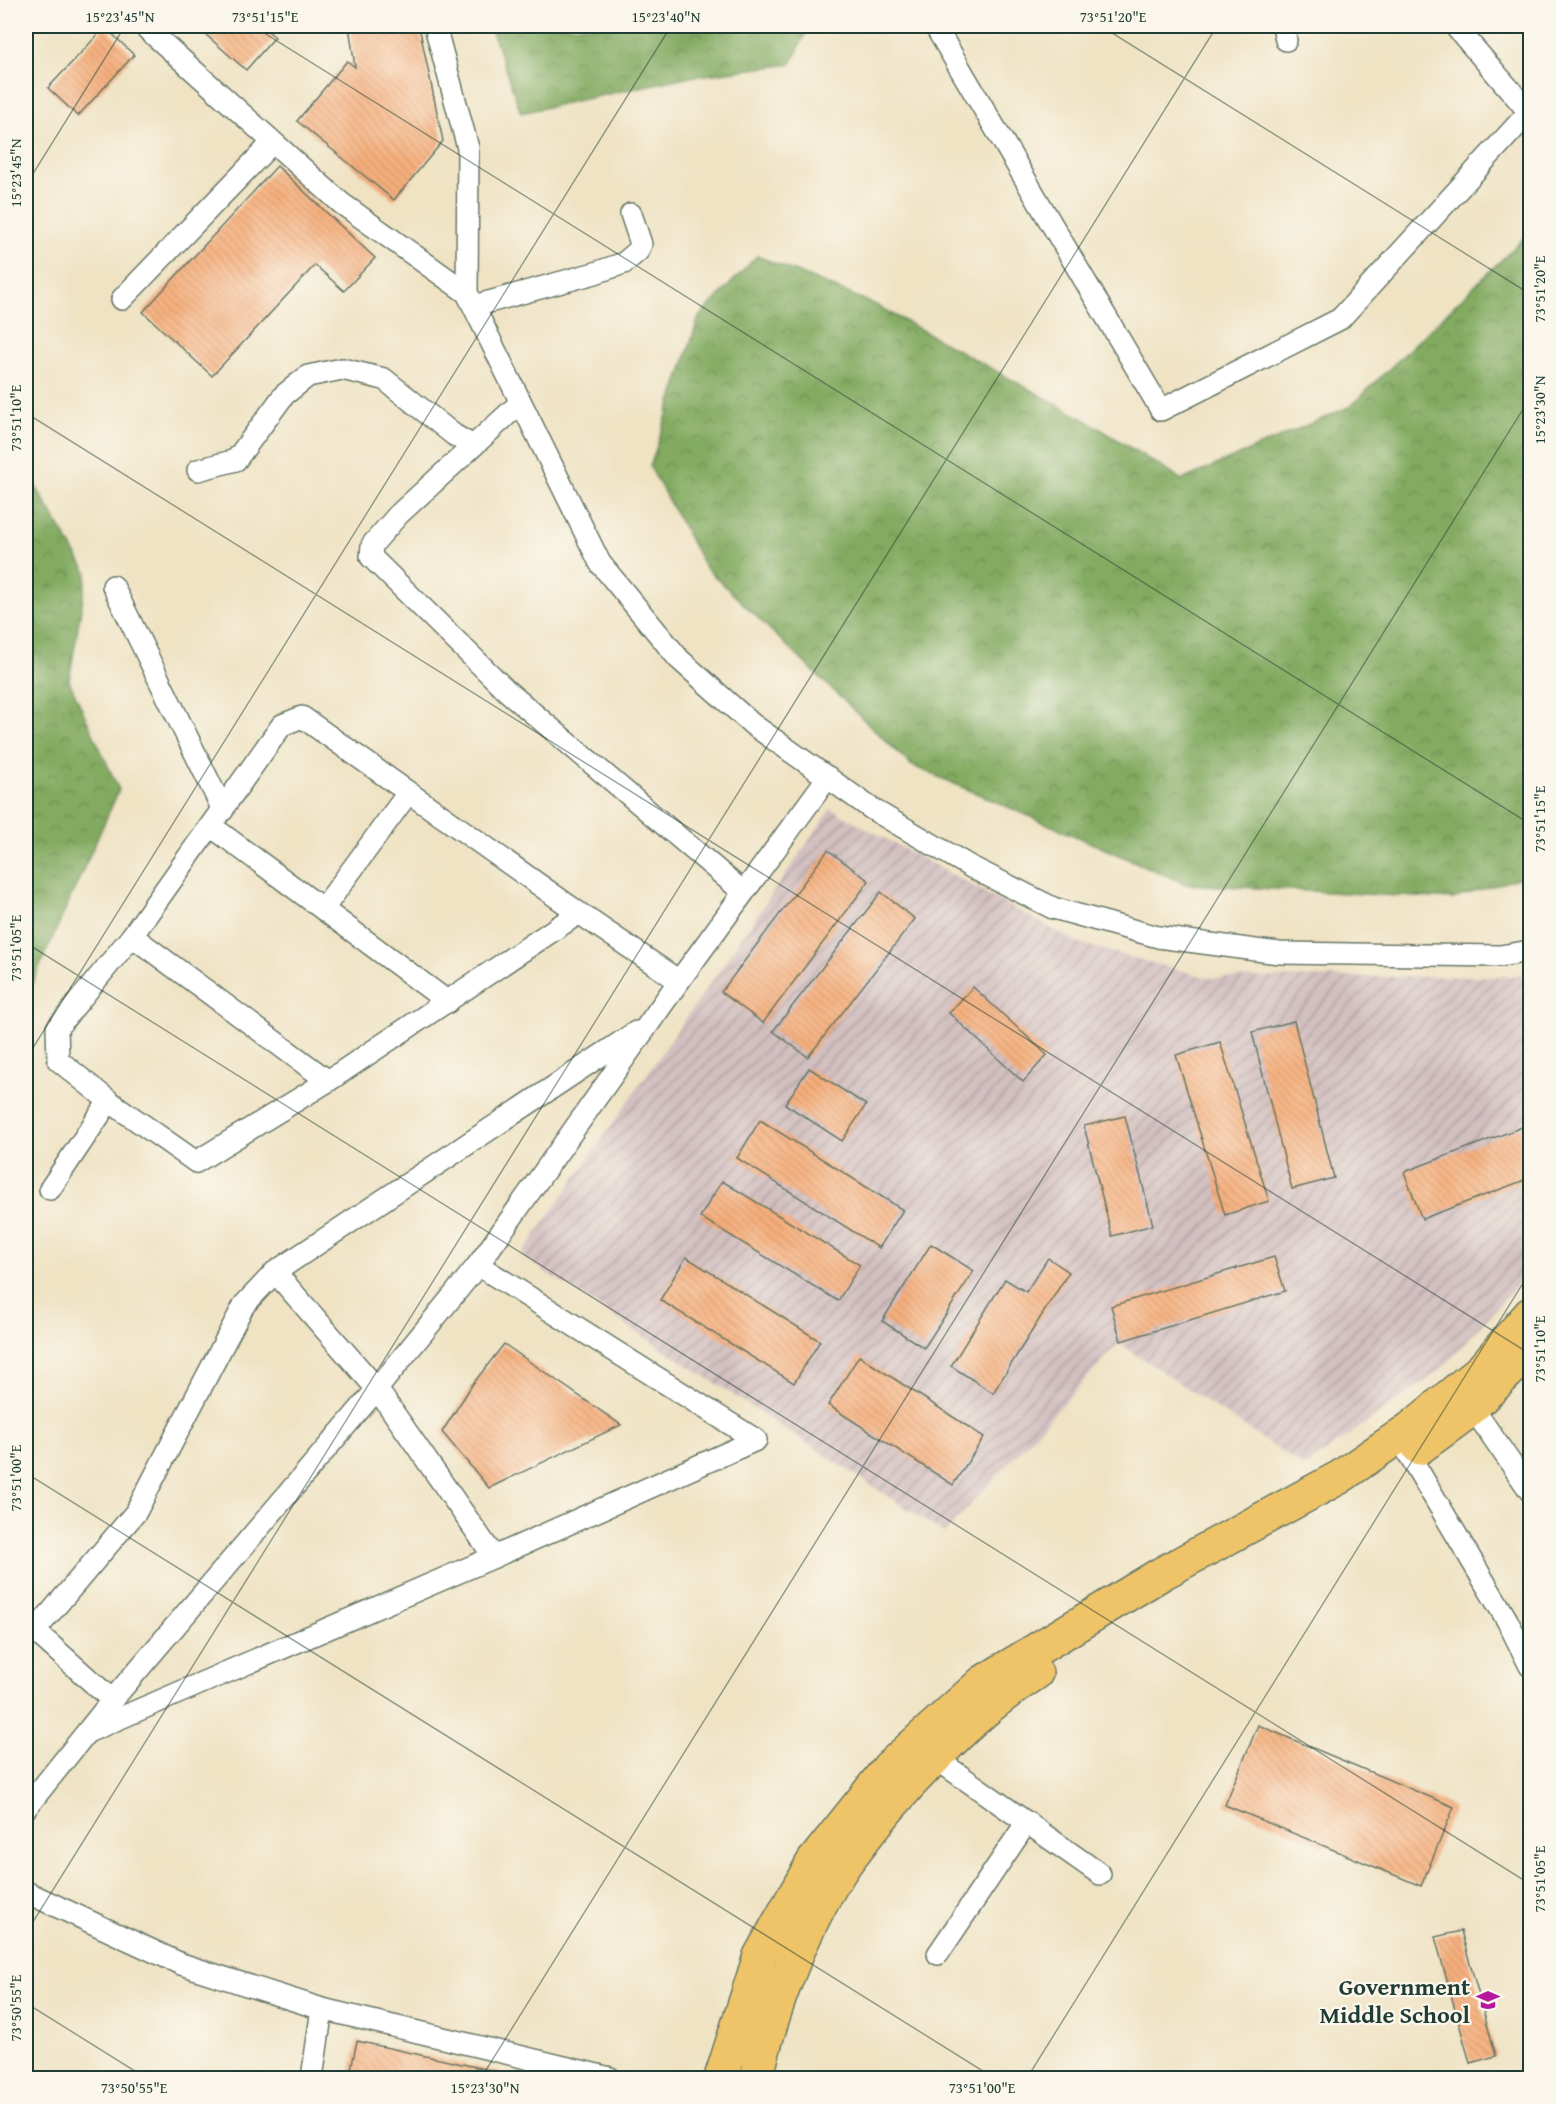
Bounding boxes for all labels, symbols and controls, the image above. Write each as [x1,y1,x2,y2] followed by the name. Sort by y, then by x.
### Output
[86,6,155,27] text: 15°23'45"N
[232,6,299,27] text: 73°51'15"E
[632,6,701,27] text: 15°23'40"N
[1080,6,1147,27] text: 73°51'20"E
[5,138,26,207] text: 15°23'45"N
[1529,255,1550,322] text: 73°51'20"E
[1529,375,1550,444] text: 15°23'30"N
[5,384,26,451] text: 73°51'10"E
[1529,785,1550,852] text: 73°51'15"E
[5,914,26,981] text: 73°51'05"E
[1529,1315,1550,1382] text: 73°51'10"E
[5,1444,26,1511] text: 73°51'00"E
[1529,1845,1550,1912] text: 73°51'05"E
[1319,1969,1471,2032] place label: Government Middle School
[5,1974,26,2041] text: 73°50'55"E
[1475,1987,1501,2013] school or university icon: Government Middle School
[101,2077,168,2098] text: 73°50'55"E
[451,2077,520,2098] text: 15°23'30"N
[949,2077,1016,2098] text: 73°51'00"E

